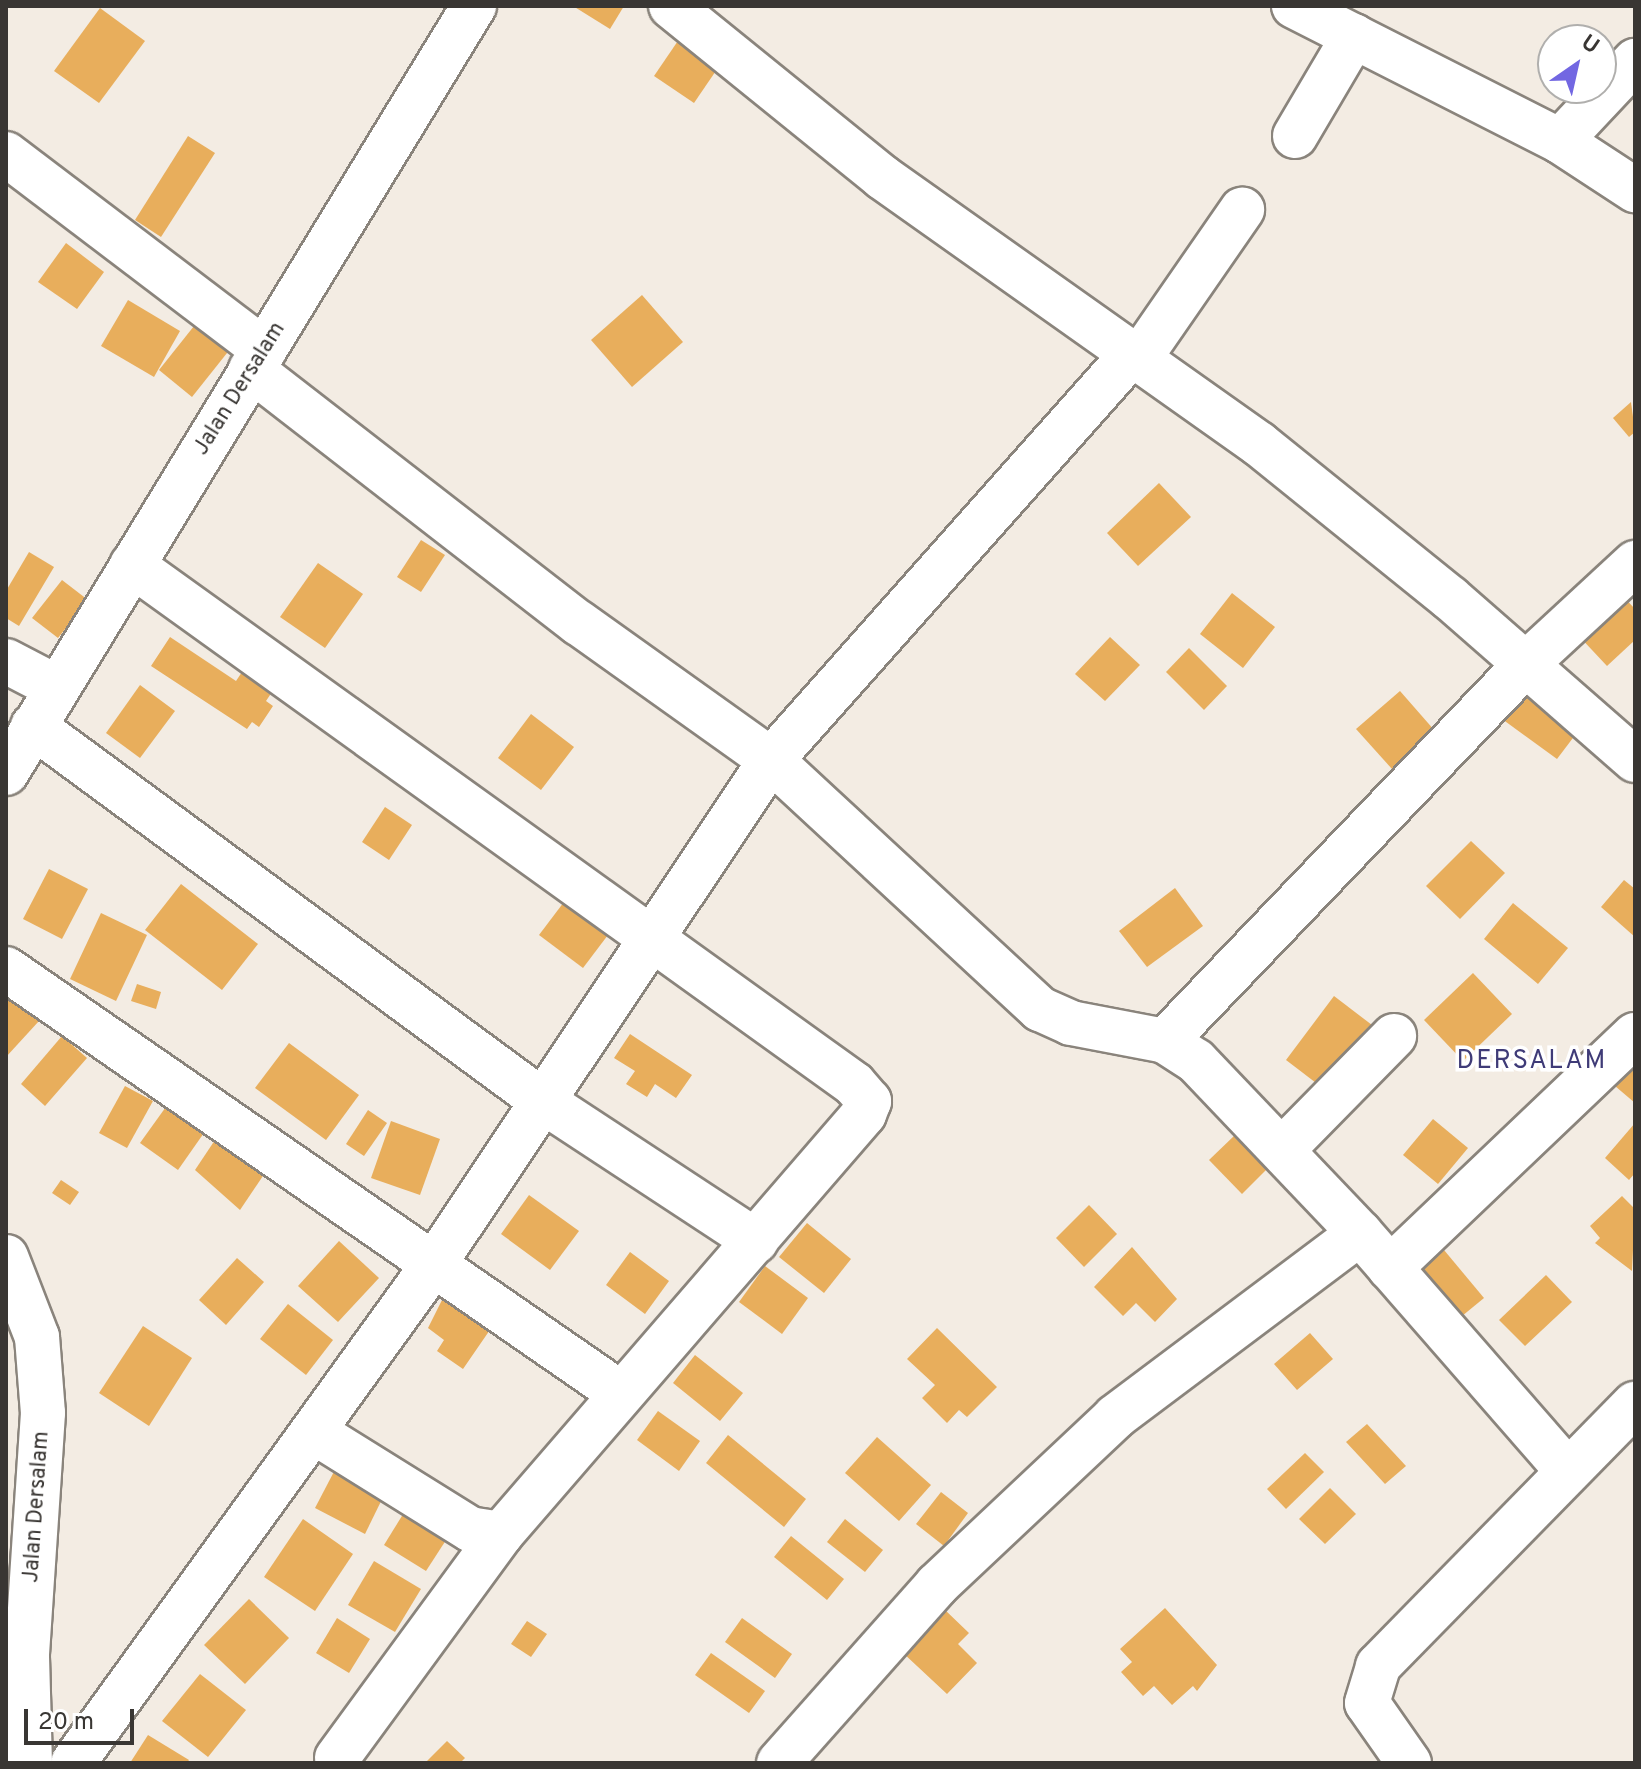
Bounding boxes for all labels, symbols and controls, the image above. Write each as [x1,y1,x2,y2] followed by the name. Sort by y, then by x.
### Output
[1537,24,1617,104] north arrow
[1576,30,1604,61] text: U
[189,318,291,460] street label: Jalan Dersalam
[1457,1046,1607,1078] district label: DERSALAM
[19,1430,55,1584] street label: Jalan Dersalam
[28,1693,138,1743] scale bar
[38,1708,94,1738] text: 20 m

